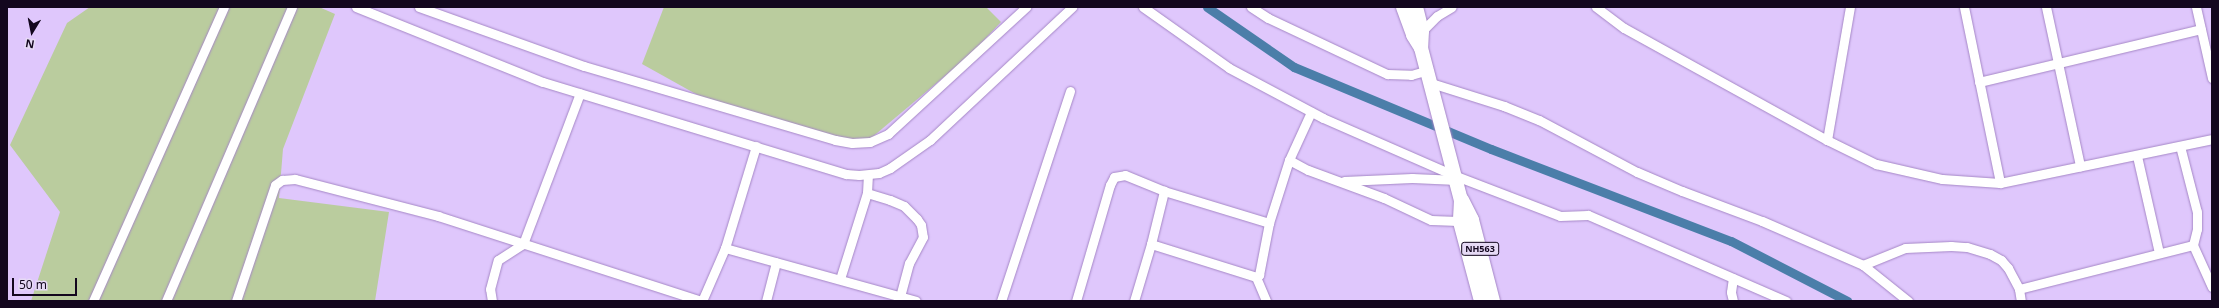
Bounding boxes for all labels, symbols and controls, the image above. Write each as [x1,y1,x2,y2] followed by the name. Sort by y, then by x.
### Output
[12,12,52,52] north arrow
[24,36,36,52] text: N
[1461,242,1499,256] road number: NH563
[14,270,79,296] scale bar
[19,276,47,293] text: 50 m

